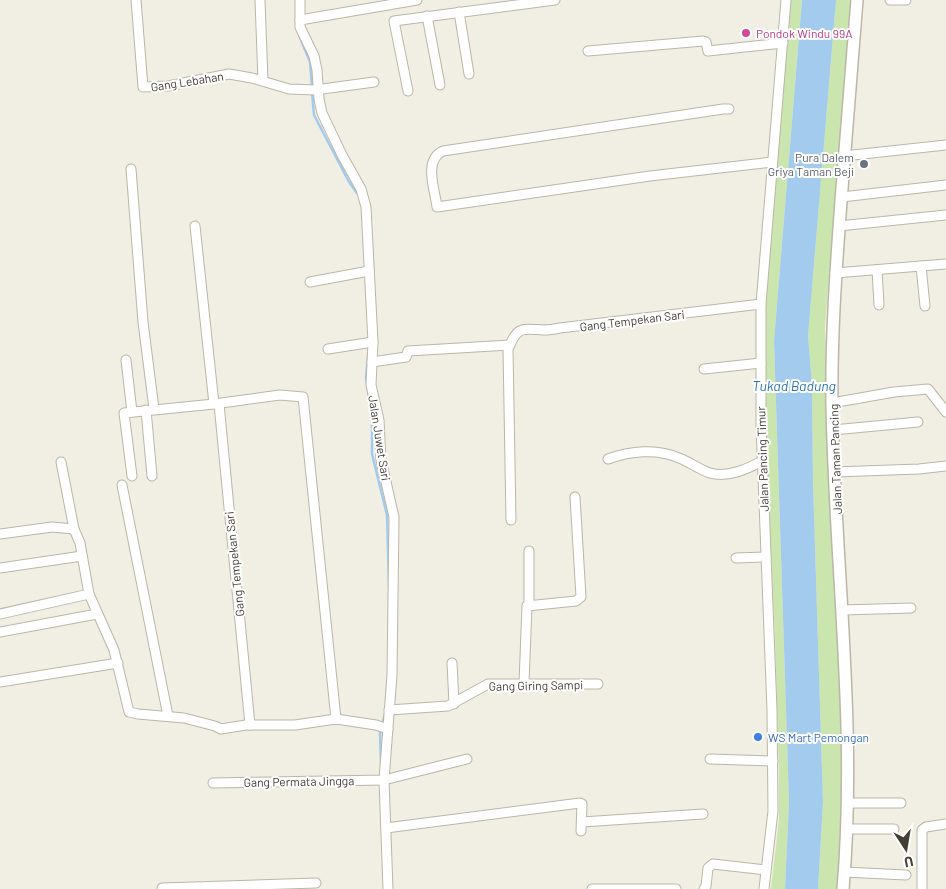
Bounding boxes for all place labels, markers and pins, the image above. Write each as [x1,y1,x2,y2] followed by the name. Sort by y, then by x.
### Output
[756,26,852,40] place label: Pondok Windu 99A
[740,27,752,39] marker: Pondok Windu 99A
[768,150,854,178] place label: Pura Dalem Griya Taman Beji
[858,158,870,170] marker: Pura Dalem Griya Taman Beji
[768,730,869,744] place label: WS Mart Pemongan
[752,731,764,743] marker: WS Mart Pemongan

